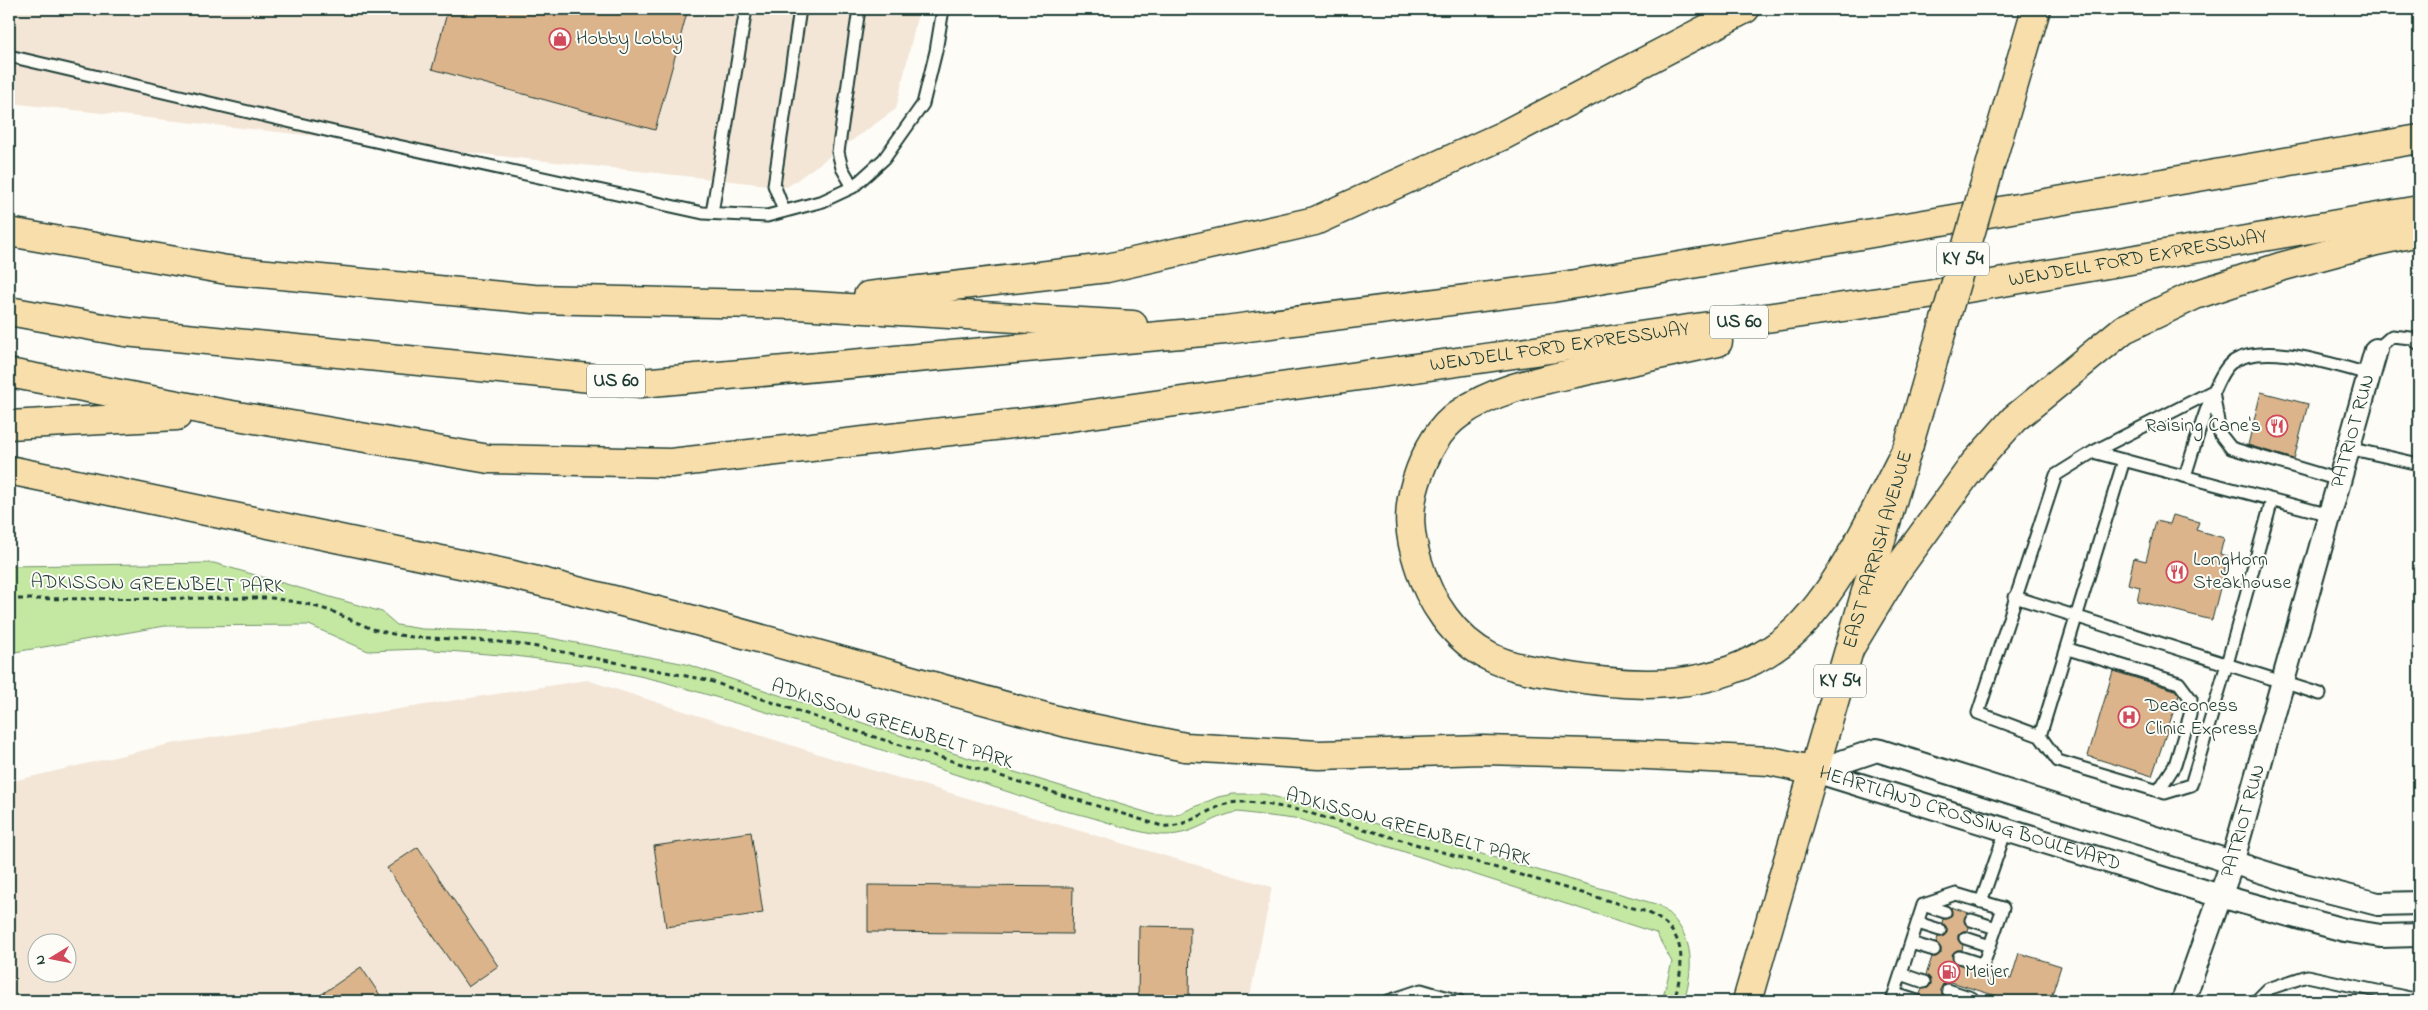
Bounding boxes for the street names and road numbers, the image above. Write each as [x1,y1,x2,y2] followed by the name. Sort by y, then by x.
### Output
[2006,222,2269,295] street label: WENDELL FORD EXPRESSWAY
[1937,242,1989,276] road number: KY 54
[1710,306,1768,338] road number: US 60
[1428,315,1691,380] street label: WENDELL FORD EXPRESSWAY
[587,364,645,398] road number: US 60
[2323,371,2383,491] street label: PATRIOT RUN
[1836,447,1921,652] street label: EAST PARRISH AVENUE
[30,568,284,602] street label: ADKISSON GREENBELT PARK
[1814,664,1866,698] road number: KY 54
[767,672,1017,778] street label: ADKISSON GREENBELT PARK
[1815,759,2124,879] street label: HEARTLAND CROSSING BOULEVARD
[2213,761,2274,882] street label: PATRIOT RUN
[1282,781,1534,875] street label: ADKISSON GREENBELT PARK

